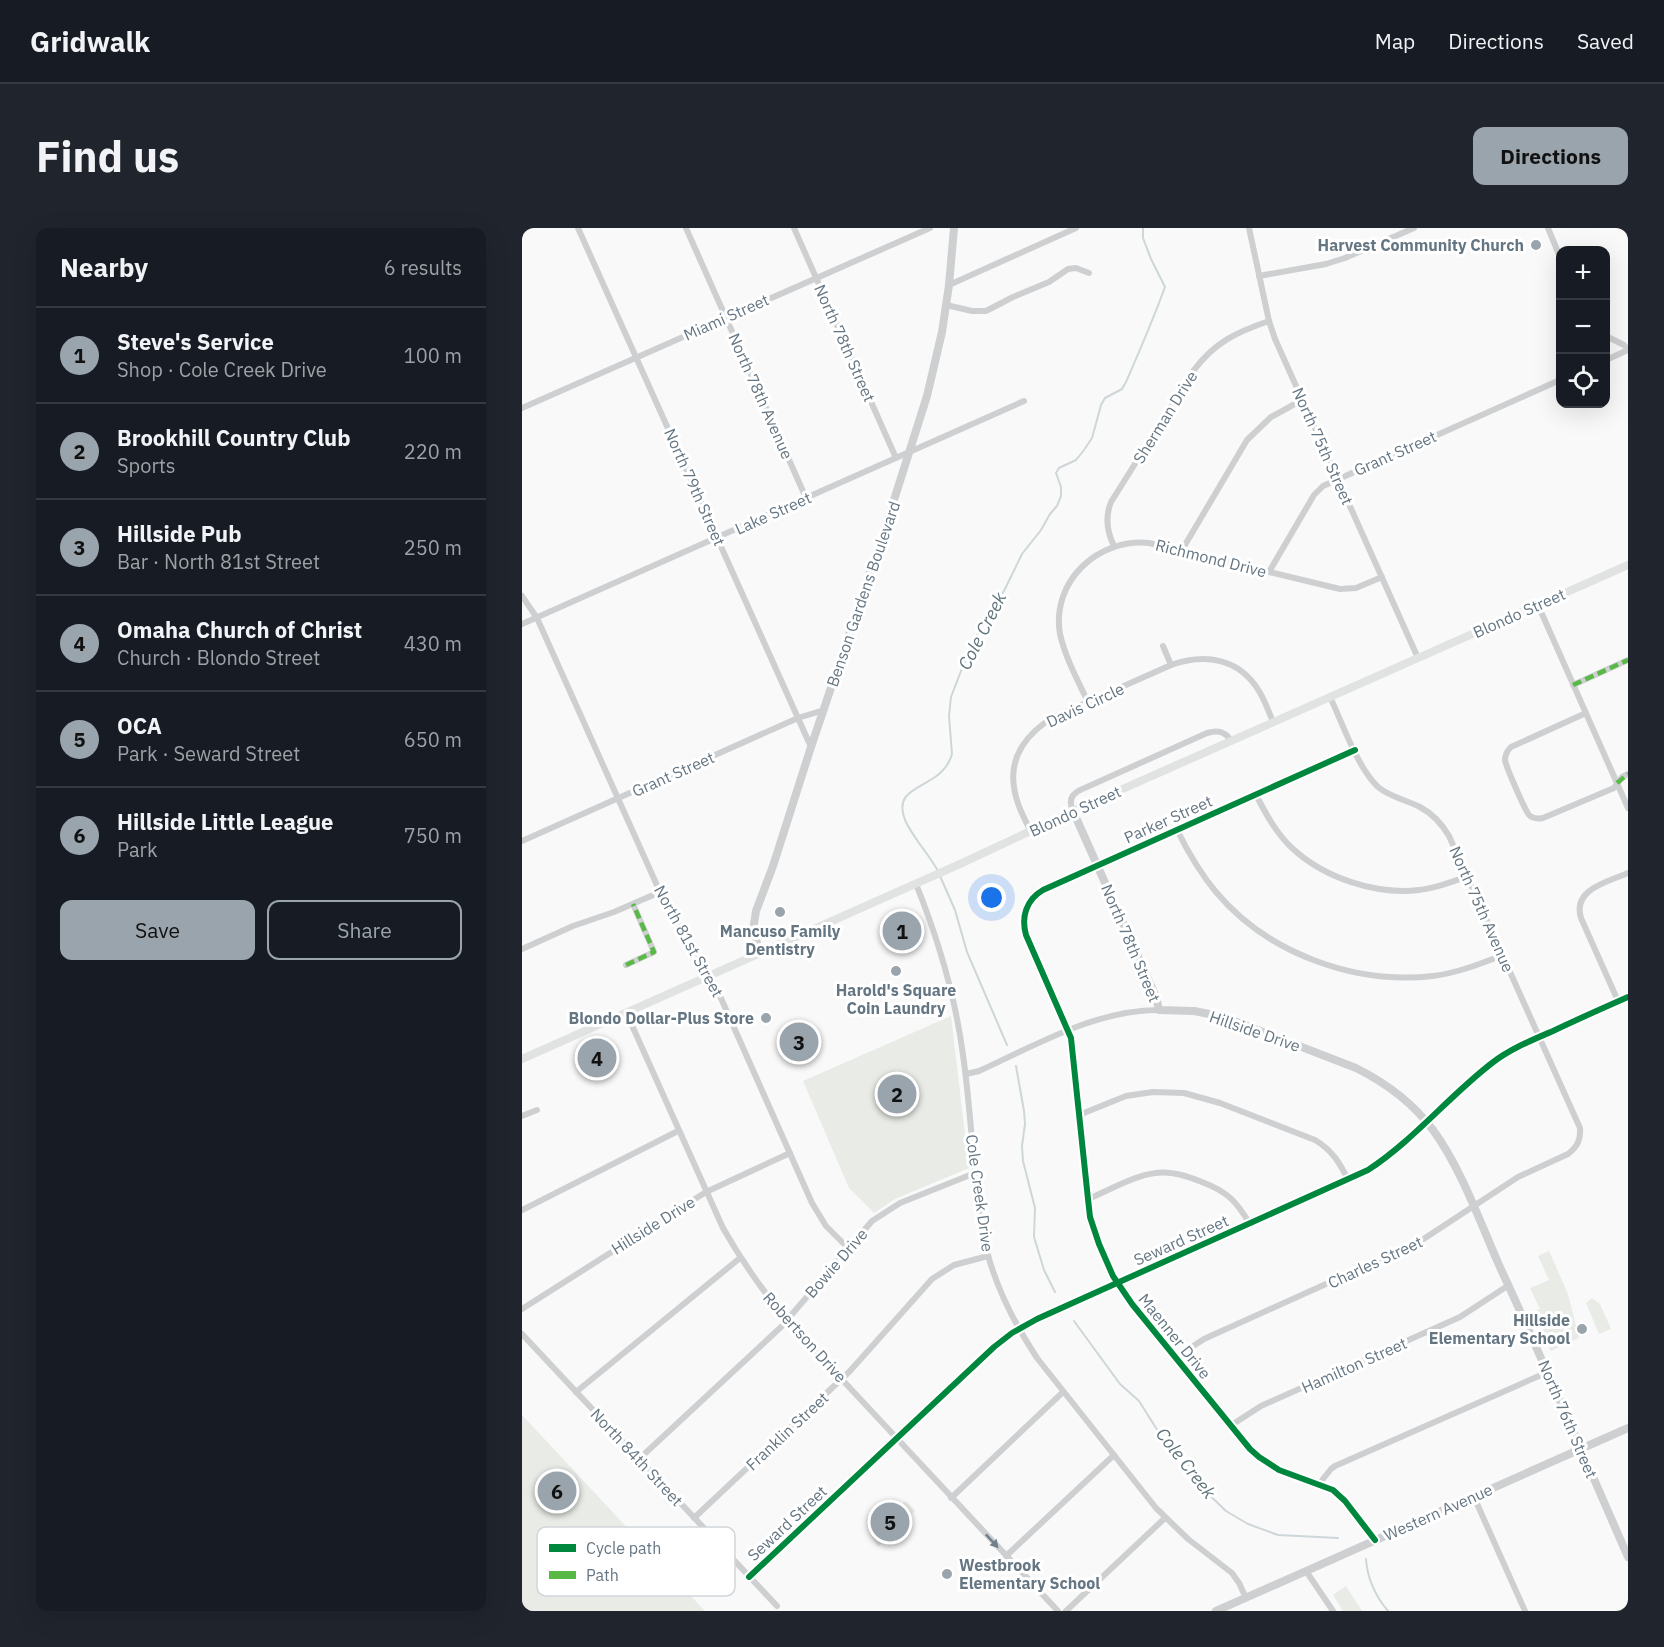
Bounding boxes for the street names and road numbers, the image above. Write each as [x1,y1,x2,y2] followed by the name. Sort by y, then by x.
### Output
[810,281,880,405] street label: North 78th Street
[680,289,772,345] street label: Miami Street
[724,330,798,462] street label: North 78th Avenue
[1129,367,1202,467] street label: Sherman Drive
[1288,384,1358,508] street label: North 75th Street
[660,425,730,549] street label: North 79th Street
[1351,426,1439,480] street label: Grant Street
[732,487,814,539] street label: Lake Street
[822,499,904,689] street label: Benson Gardens Boulevard
[1153,535,1269,581] street label: Richmond Drive
[1470,584,1568,642] street label: Blondo Street
[1043,678,1127,732] street label: Davis Circle
[629,747,717,801] street label: Grant Street
[1026,781,1124,841] street label: Blondo Street
[1121,791,1215,847] street label: Parker Street
[1445,843,1519,975] street label: North 75th Avenue
[1097,881,1165,1005] street label: North 78th Street
[650,882,728,1000] street label: North 81st Street
[1207,1006,1303,1056] street label: Hillside Drive
[962,1133,998,1253] street label: Cole Creek Drive
[608,1191,699,1259] street label: Hillside Drive
[1131,1210,1231,1270] street label: Seward Street
[800,1224,872,1302] street label: Bowie Drive
[1325,1231,1425,1293] street label: Charles Street
[759,1287,851,1387] street label: Robertson Drive
[1134,1289,1216,1383] street label: Maenner Drive
[1298,1333,1410,1397] street label: Hamilton Street
[1534,1357,1602,1481] street label: North 76th Street
[742,1388,832,1474] street label: Franklin Street
[587,1404,687,1510] street label: North 84th Street
[1380,1479,1496,1545] street label: Western Avenue
[743,1481,831,1565] street label: Seward Street

